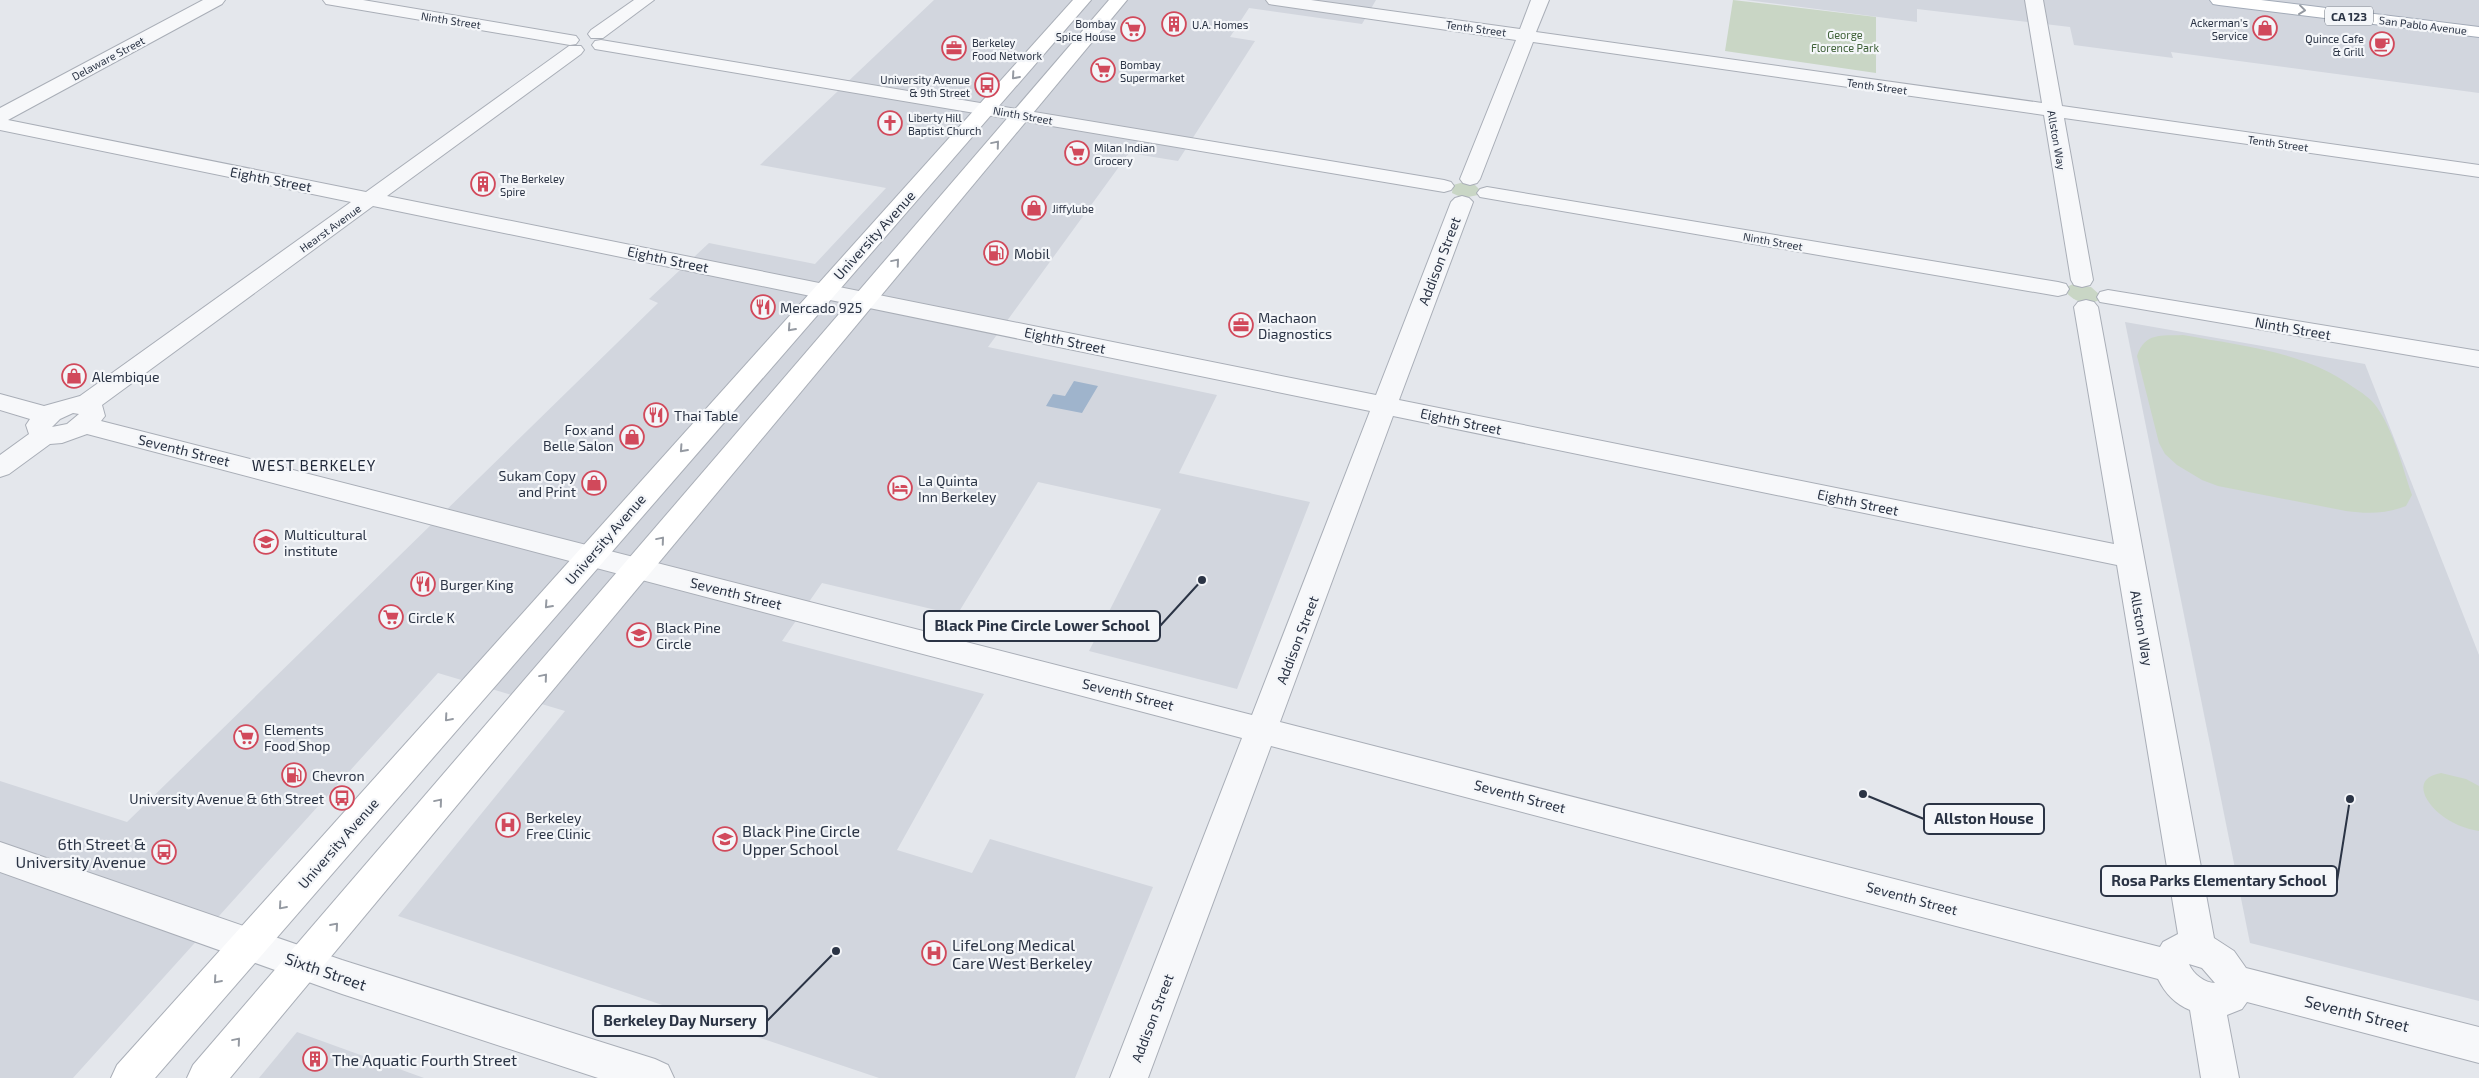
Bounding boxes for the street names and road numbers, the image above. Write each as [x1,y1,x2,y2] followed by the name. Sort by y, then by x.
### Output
[2325,7,2373,26] road number: CA 123
[420,9,482,31] street label: Ninth Street
[2378,13,2468,37] street label: San Pablo Avenue
[1445,17,1507,39] street label: Tenth Street
[69,33,147,83] street label: Delaware Street
[1846,75,1908,97] street label: Tenth Street
[992,103,1054,127] street label: Ninth Street
[2045,109,2069,171] street label: Allston Way
[2247,132,2309,154] street label: Tenth Street
[229,163,313,195] street label: Eighth Street
[830,187,918,283] street label: University Avenue
[297,201,363,255] street label: Hearst Avenue
[1414,214,1464,308] street label: Addison Street
[1742,229,1804,253] street label: Ninth Street
[626,242,710,276] street label: Eighth Street
[2254,313,2332,343] street label: Ninth Street
[1023,323,1107,357] street label: Eighth Street
[1419,404,1503,438] street label: Eighth Street
[136,430,232,470] street label: Seventh Street
[1816,485,1900,519] street label: Eighth Street
[561,490,649,588] street label: University Avenue
[688,573,784,613] street label: Seventh Street
[2127,589,2157,668] street label: Allston Way
[1272,593,1322,687] street label: Addison Street
[1080,674,1176,714] street label: Seventh Street
[1472,776,1568,816] street label: Seventh Street
[294,794,382,892] street label: University Avenue
[1864,878,1960,918] street label: Seventh Street
[283,948,369,994] street label: Sixth Street
[1127,971,1177,1065] street label: Addison Street
[2303,991,2411,1035] street label: Seventh Street

